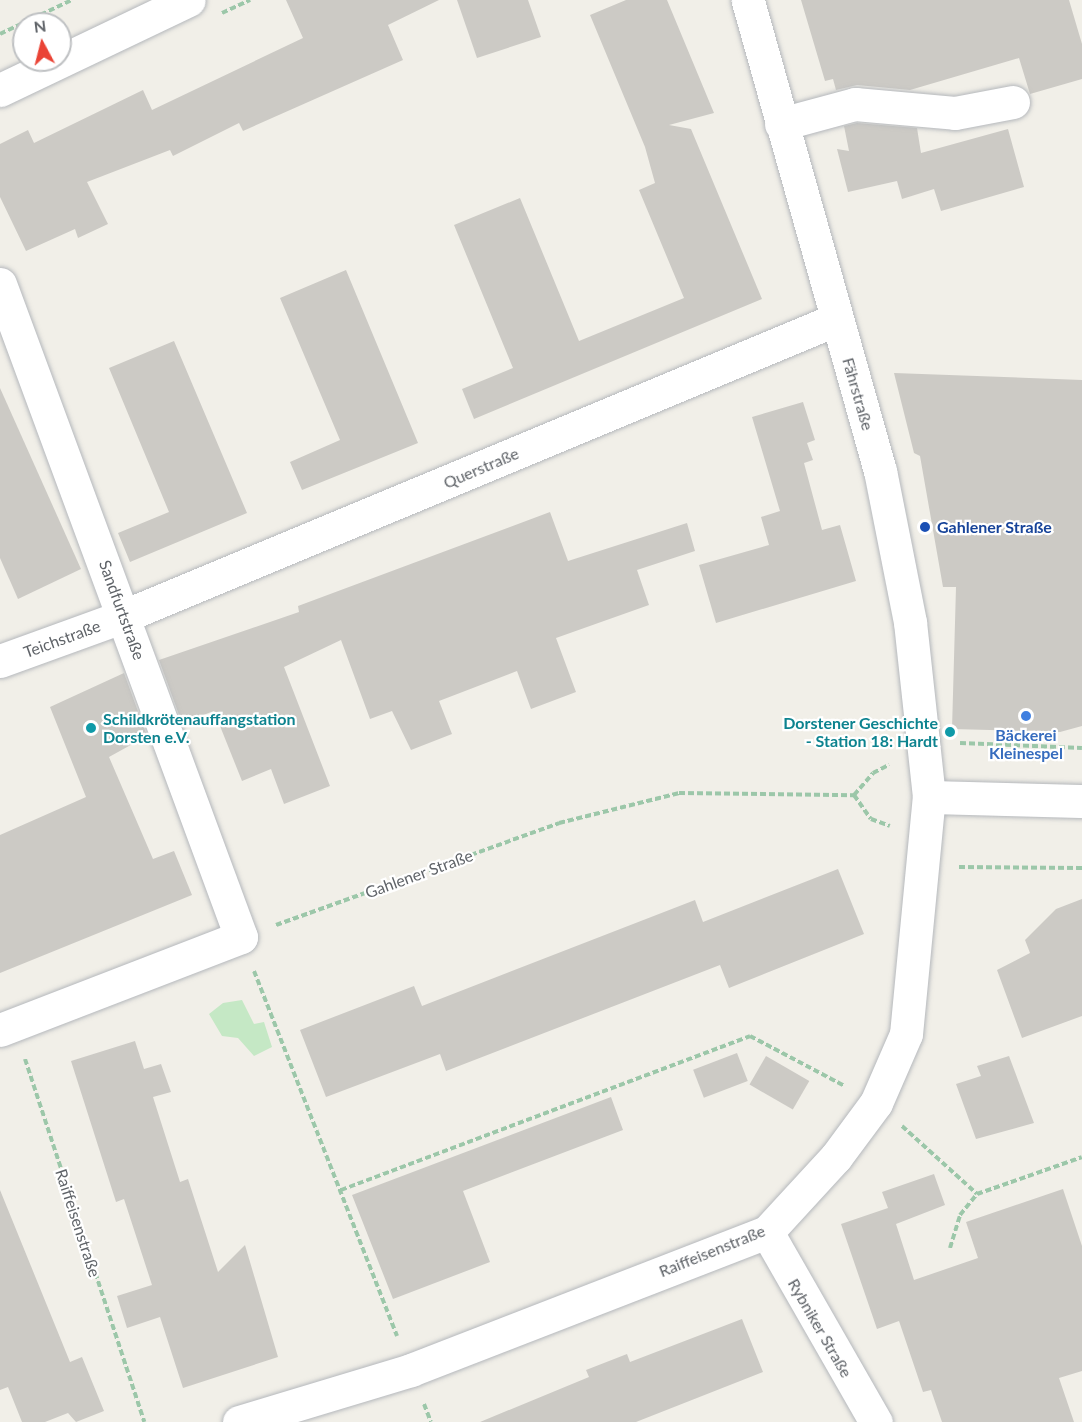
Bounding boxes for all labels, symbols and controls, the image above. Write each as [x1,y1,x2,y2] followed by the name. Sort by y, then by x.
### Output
[12,12,72,72] north arrow
[33,15,47,36] text: N
[838,355,878,433] street label: Fährstraße
[440,444,522,492] street label: Querstraße
[937,517,1052,537] place label: Gahlener Straße
[918,520,932,534] marker: Gahlener Straße
[95,558,149,662] street label: Sandfurtstraße
[21,616,103,662] street label: Teichstraße
[103,709,296,747] place label: Schildkrötenauffangstation Dorsten e.V.
[1019,709,1033,723] marker: Bäckerei Kleinespel
[783,713,938,751] place label: Dorstener Geschichte - Station 18: Hardt
[84,721,98,735] marker: Schildkrötenauffangstation Dorsten e.V.
[943,725,957,739] marker: Dorstener Geschichte - Station 18: Hardt
[989,725,1063,763] place label: Bäckerei Kleinespel
[362,846,476,902] street label: Gahlener Straße
[51,1166,105,1280] street label: Raiffeisenstraße
[656,1221,768,1281] street label: Raiffeisenstraße
[784,1275,856,1381] street label: Rybniker Straße

